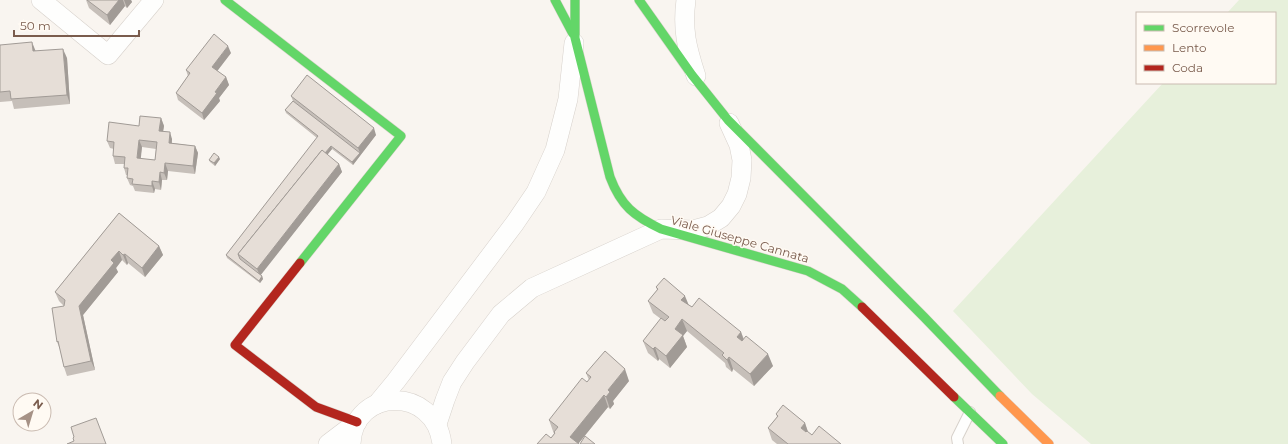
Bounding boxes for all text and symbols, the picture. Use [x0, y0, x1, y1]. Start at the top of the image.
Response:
scale bar [14, 12, 139, 38]
legend [1136, 12, 1276, 84]
text: 50 m [20, 18, 51, 33]
text: Scorrevole [1172, 20, 1234, 35]
text: Lento [1172, 40, 1207, 55]
text: Coda [1172, 60, 1203, 75]
street label: Viale Giuseppe Cannata [669, 212, 811, 266]
north arrow [12, 392, 52, 432]
text: N [30, 396, 46, 412]

